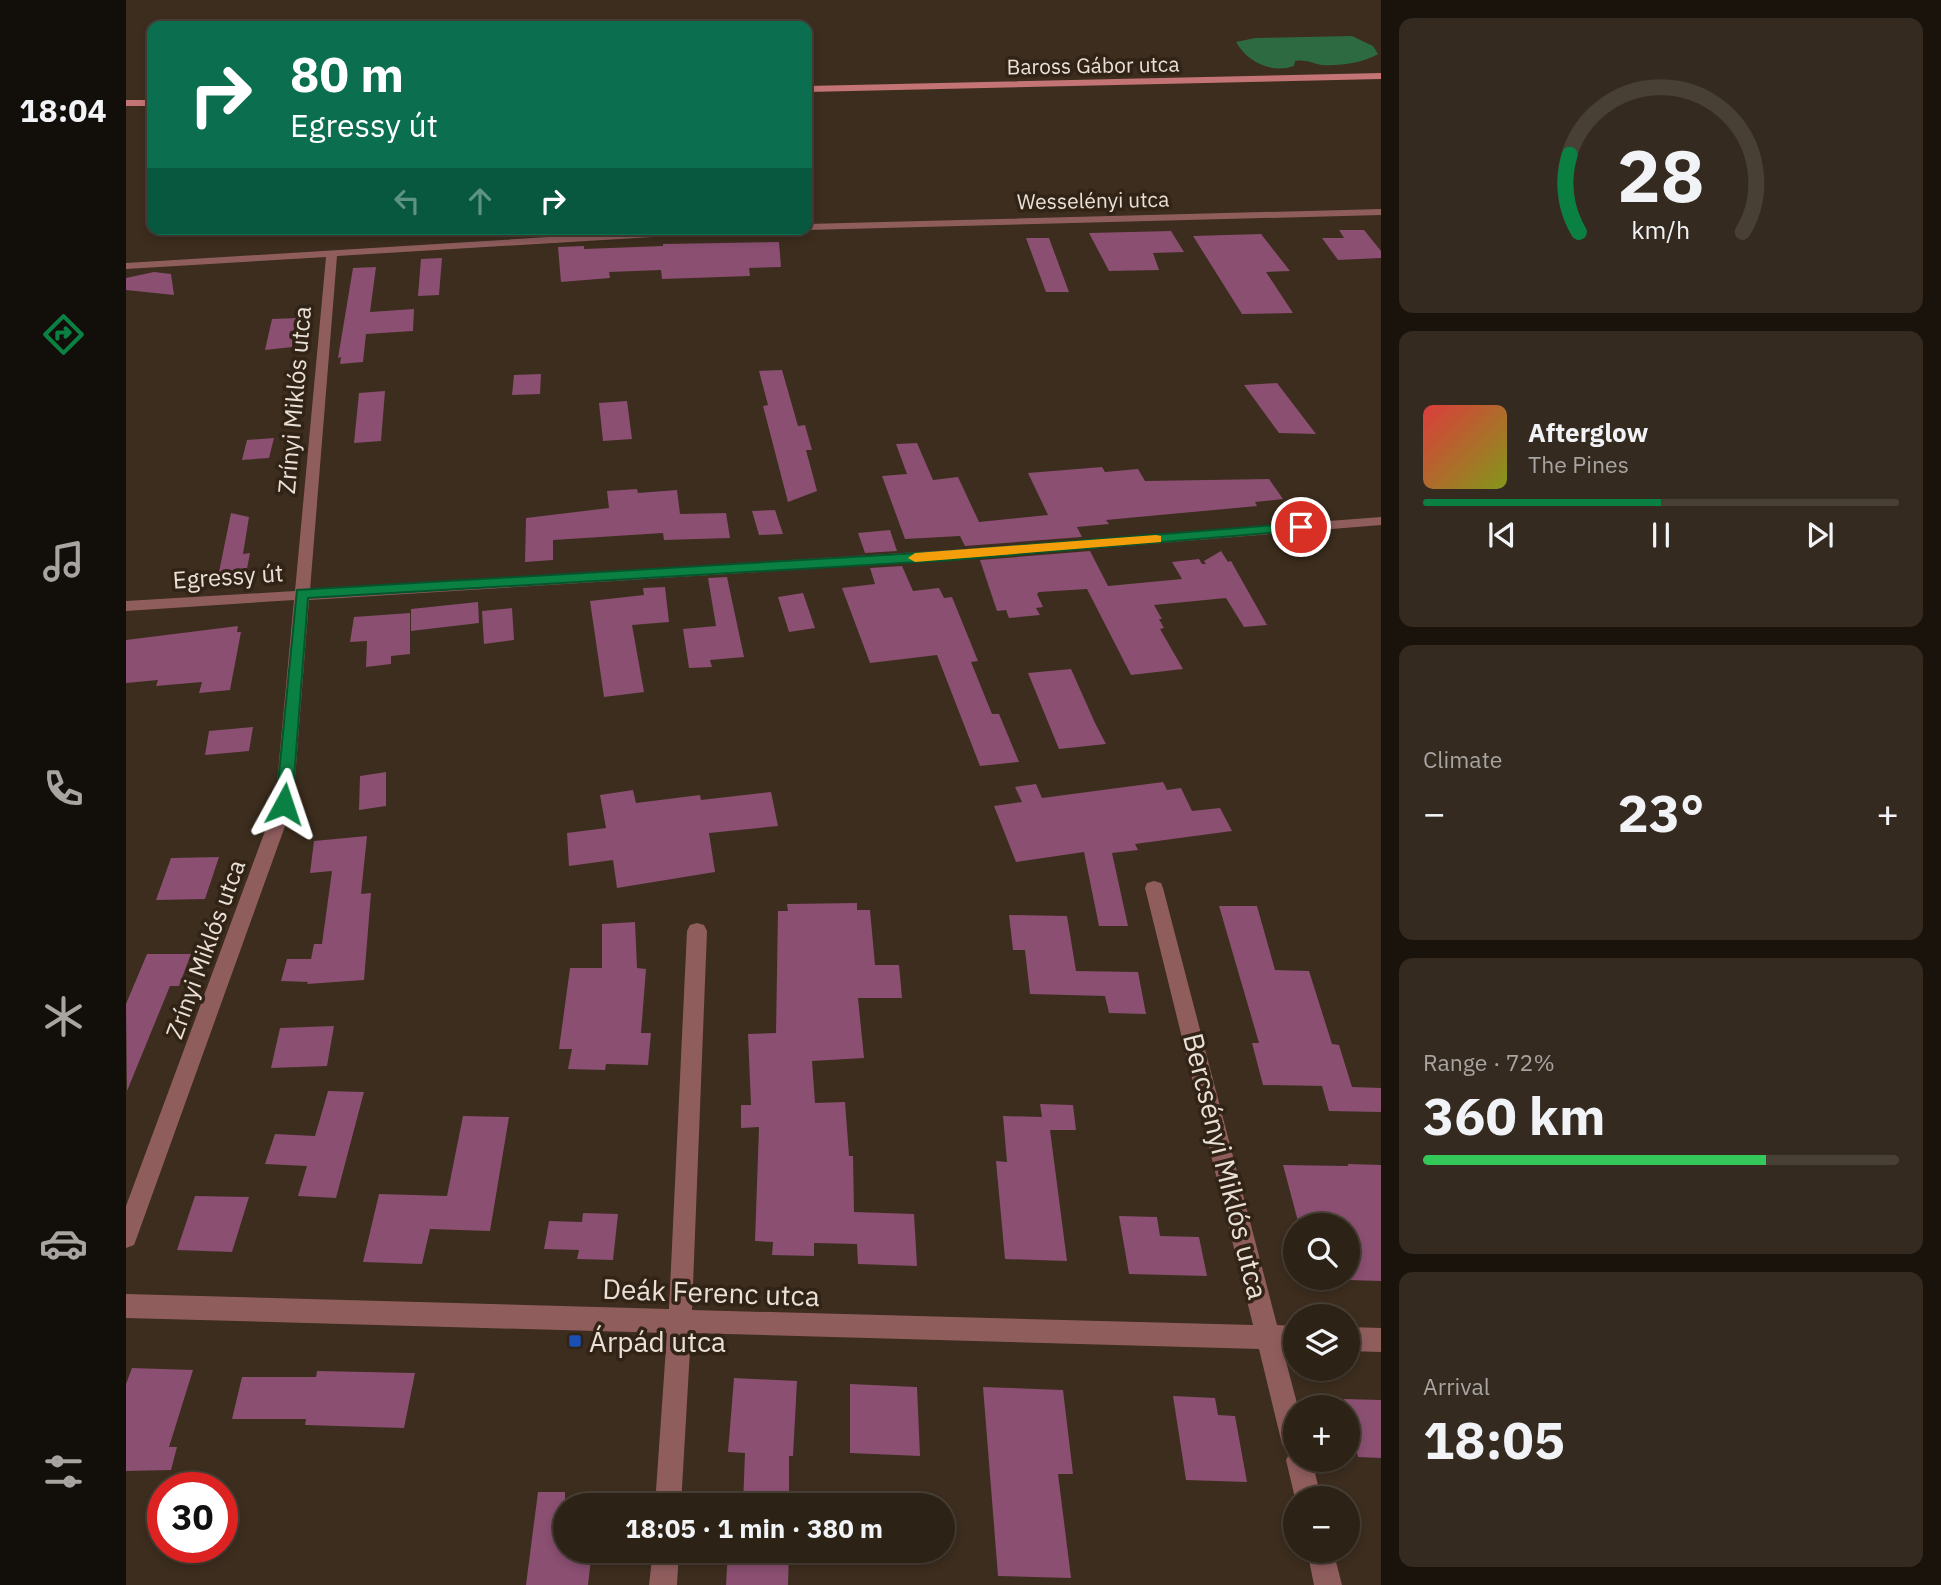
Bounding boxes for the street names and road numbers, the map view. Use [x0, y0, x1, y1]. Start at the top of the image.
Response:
street label: Baross Gábor utca [1006, 49, 1180, 81]
street label: Wesselényi utca [1017, 185, 1169, 215]
street label: Zrínyi Miklós utca [270, 305, 318, 495]
street label: Egressy út [172, 556, 284, 596]
street label: Zrínyi Miklós utca [158, 855, 252, 1043]
street label: Bercsényi Miklós utca [1175, 1029, 1277, 1303]
street label: Deák Ferenc utca [602, 1270, 820, 1314]

